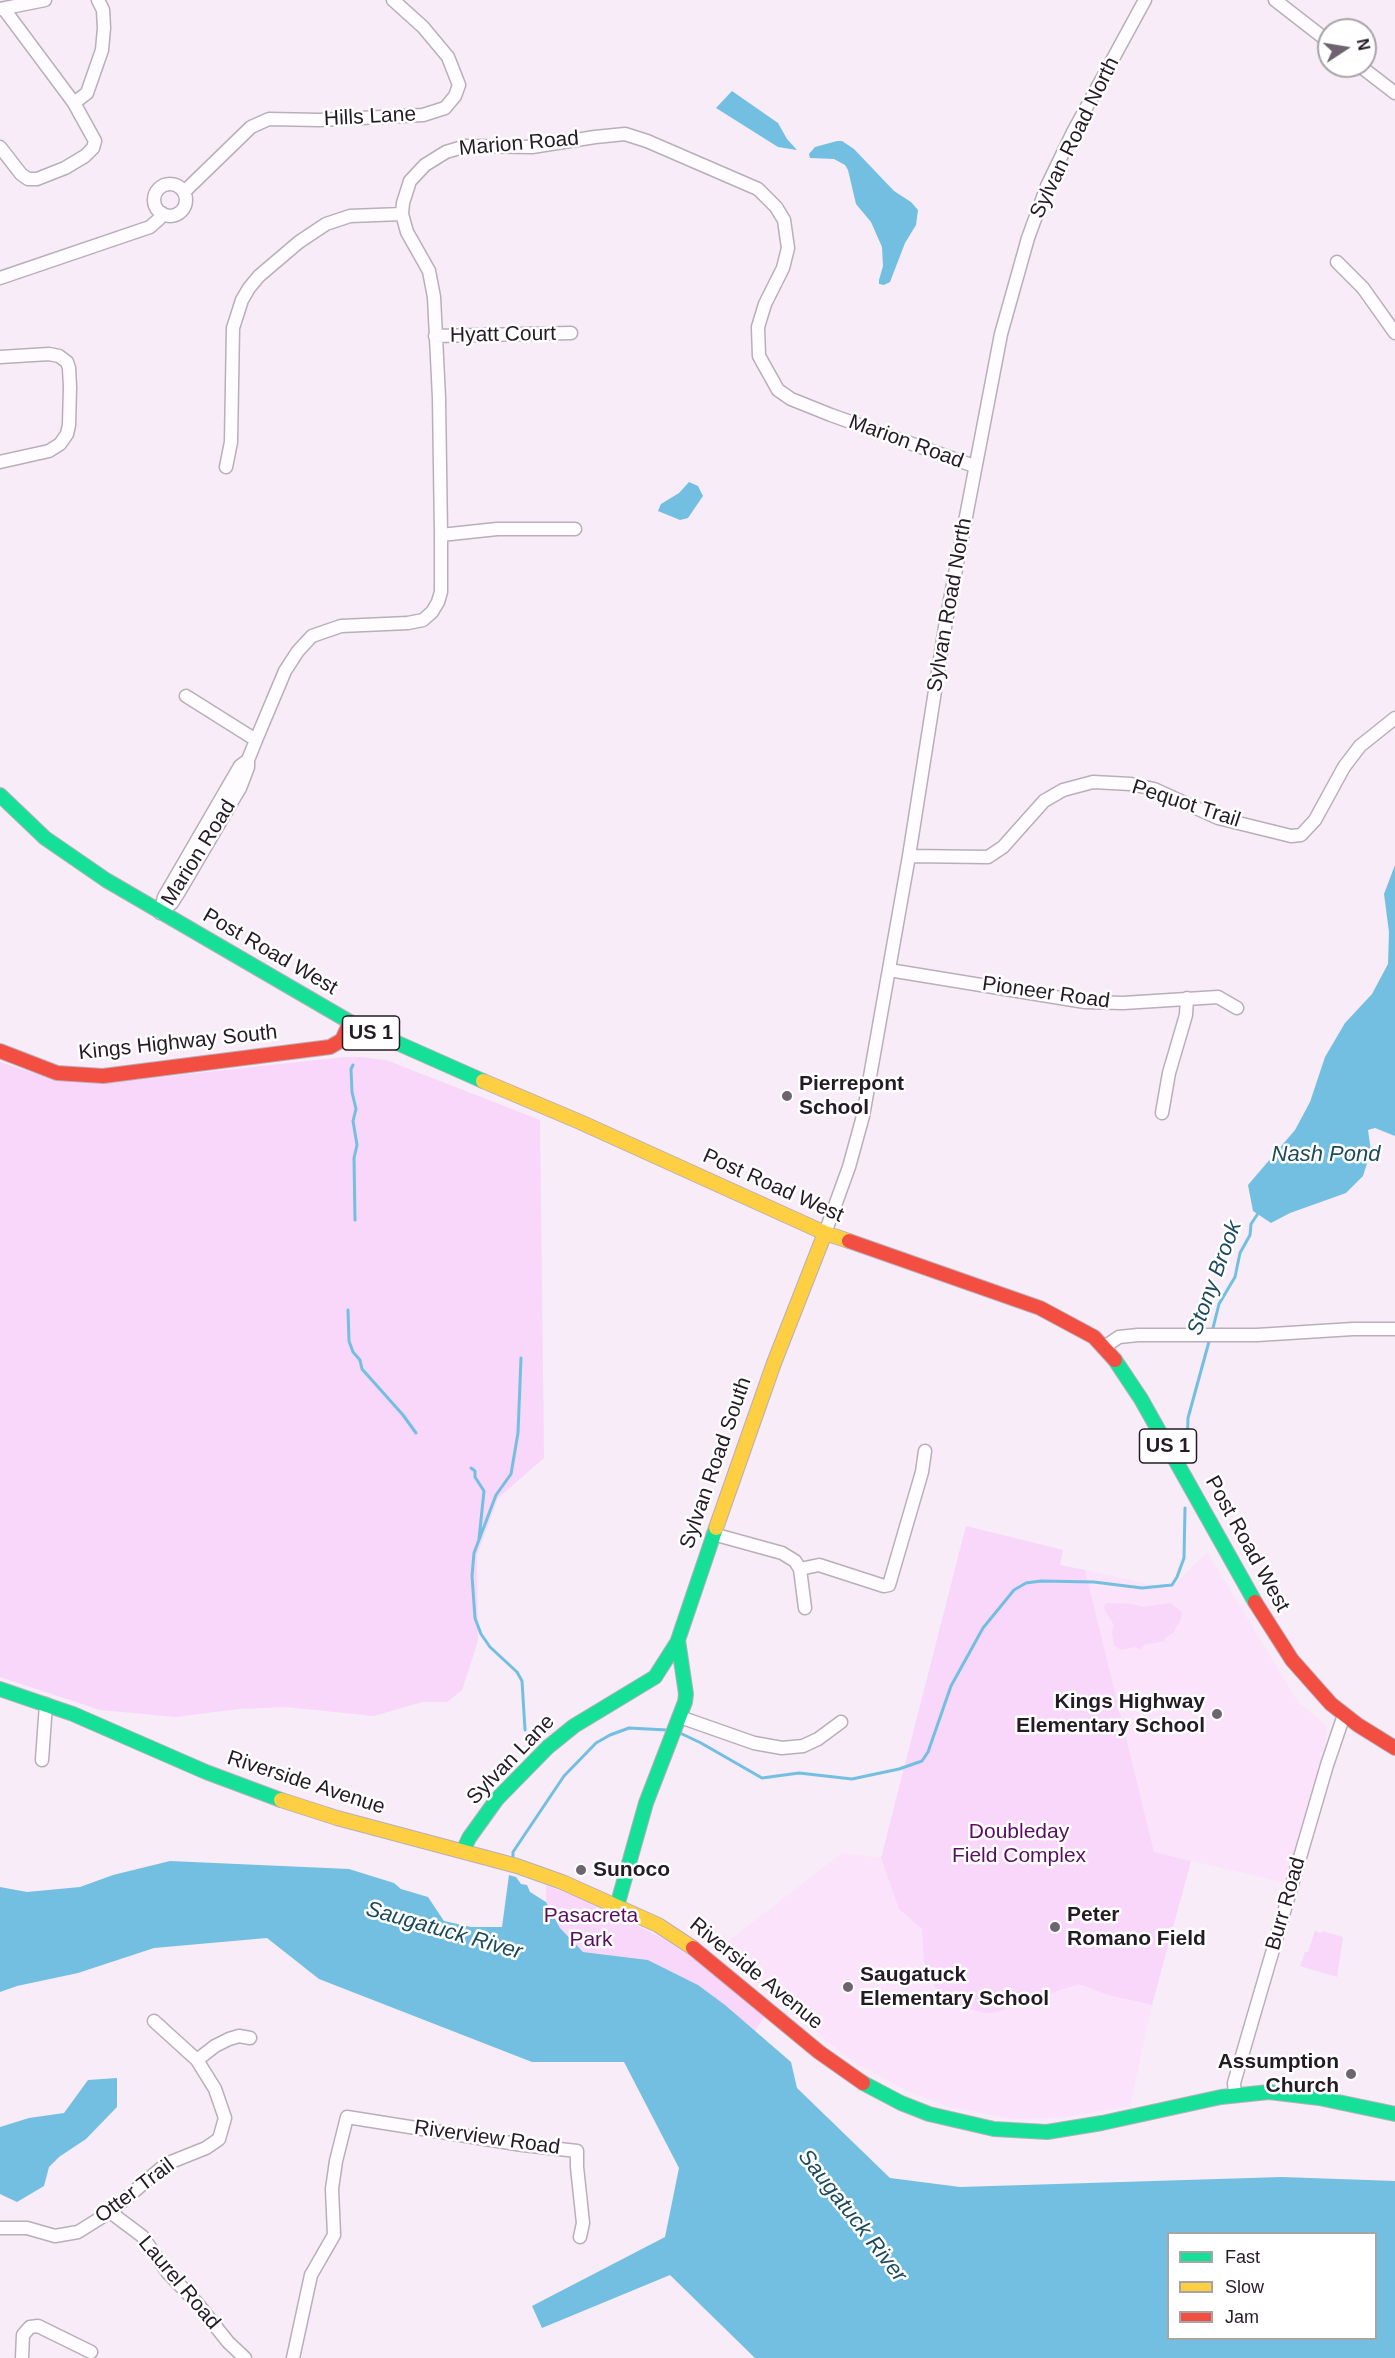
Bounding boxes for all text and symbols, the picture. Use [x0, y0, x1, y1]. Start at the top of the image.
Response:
north arrow [1317, 18, 1377, 78]
text: N [1354, 37, 1373, 52]
street label: Sylvan Road North [1025, 53, 1125, 223]
street label: Hills Lane [323, 102, 417, 132]
street label: Marion Road [458, 126, 580, 162]
street label: Hyatt Court [450, 321, 556, 349]
street label: Marion Road [845, 410, 967, 474]
street label: Sylvan Road North [922, 516, 978, 694]
street label: Pequot Trail [1129, 775, 1243, 833]
street label: Marion Road [156, 795, 242, 911]
street label: Post Road West [198, 903, 342, 1001]
street label: Pioneer Road [981, 972, 1111, 1014]
road number: US 1 [342, 1016, 400, 1050]
street label: Kings Highway South [77, 1020, 279, 1066]
place label: Pierrepont School [799, 1071, 904, 1121]
marker: Pierrepont School [780, 1089, 794, 1103]
water label: Nash Pond [1272, 1142, 1380, 1168]
street label: Post Road West [699, 1144, 847, 1228]
water label: Stony Brook [1182, 1217, 1248, 1339]
street label: Sylvan Road South [675, 1374, 757, 1552]
road number: US 1 [1140, 1429, 1196, 1463]
street label: Post Road West [1199, 1472, 1295, 1616]
place label: Kings Highway Elementary School [1016, 1689, 1205, 1739]
marker: Kings Highway Elementary School [1210, 1707, 1224, 1721]
street label: Sylvan Lane [462, 1710, 560, 1810]
street label: Riverside Avenue [224, 1746, 388, 1820]
park label: Doubleday Field Complex [952, 1819, 1086, 1869]
street label: Burr Road [1261, 1855, 1311, 1953]
place label: Sunoco [593, 1857, 670, 1883]
marker: Sunoco [574, 1863, 588, 1877]
water label: Saugatuck River [363, 1896, 525, 1966]
place label: Peter Romano Field [1067, 1902, 1206, 1952]
park label: Pasacreta Park [544, 1903, 638, 1953]
street label: Riverside Avenue [684, 1913, 828, 2035]
marker: Peter Romano Field [1048, 1920, 1062, 1934]
place label: Saugatuck Elementary School [860, 1962, 1049, 2012]
marker: Saugatuck Elementary School [841, 1980, 855, 1994]
place label: Assumption Church [1218, 2049, 1339, 2099]
marker: Assumption Church [1344, 2067, 1358, 2081]
street label: Riverview Road [412, 2115, 562, 2161]
water label: Saugatuck River [792, 2144, 912, 2288]
street label: Otter Trail [90, 2153, 180, 2229]
street label: Laurel Road [133, 2231, 225, 2335]
legend [1167, 2232, 1377, 2340]
text: Fast [1225, 2247, 1260, 2267]
text: Slow [1225, 2277, 1264, 2297]
text: Jam [1225, 2307, 1259, 2327]

